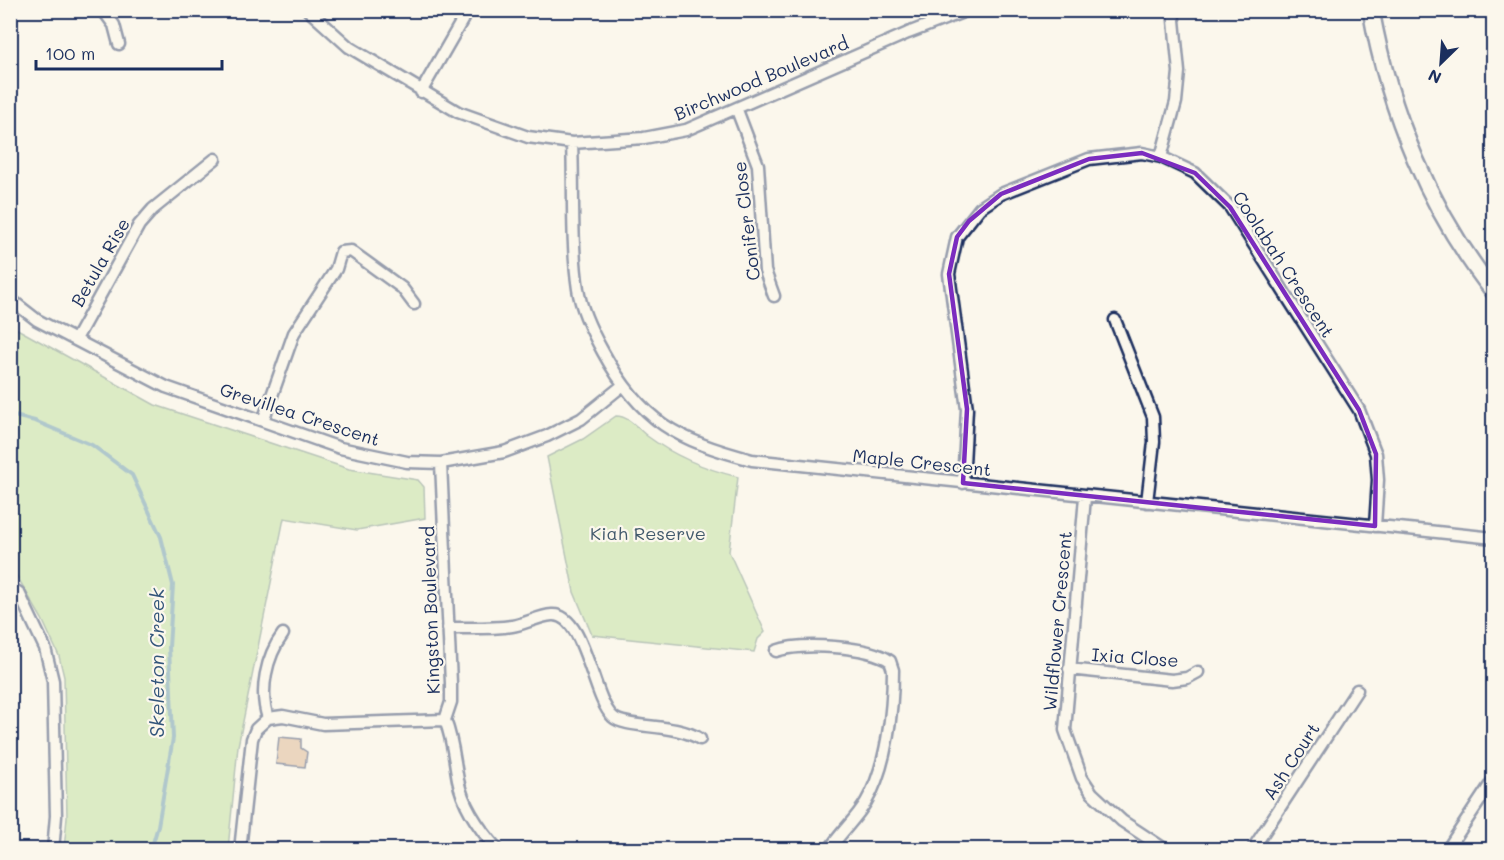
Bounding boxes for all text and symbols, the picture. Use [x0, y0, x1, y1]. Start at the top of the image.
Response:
street label: Birchwood Boulevard [670, 30, 852, 126]
scale bar [36, 33, 222, 71]
north arrow [1411, 33, 1471, 93]
text: 100 m [45, 41, 95, 65]
text: N [1425, 65, 1444, 89]
street label: Conifer Close [727, 160, 765, 282]
street label: Coolabah Crescent [1228, 186, 1340, 342]
street label: Betula Rise [65, 213, 135, 311]
street label: Grevillea Crescent [217, 377, 383, 451]
street label: Maple Crescent [851, 443, 993, 481]
park label: Kiah Reserve [590, 521, 706, 545]
street label: Kingston Boulevard [415, 525, 445, 695]
street label: Wildflower Crescent [1037, 530, 1077, 712]
water label: Skeleton Creek [143, 588, 169, 738]
street label: Ixia Close [1091, 642, 1179, 672]
street label: Ash Court [1257, 718, 1325, 804]

